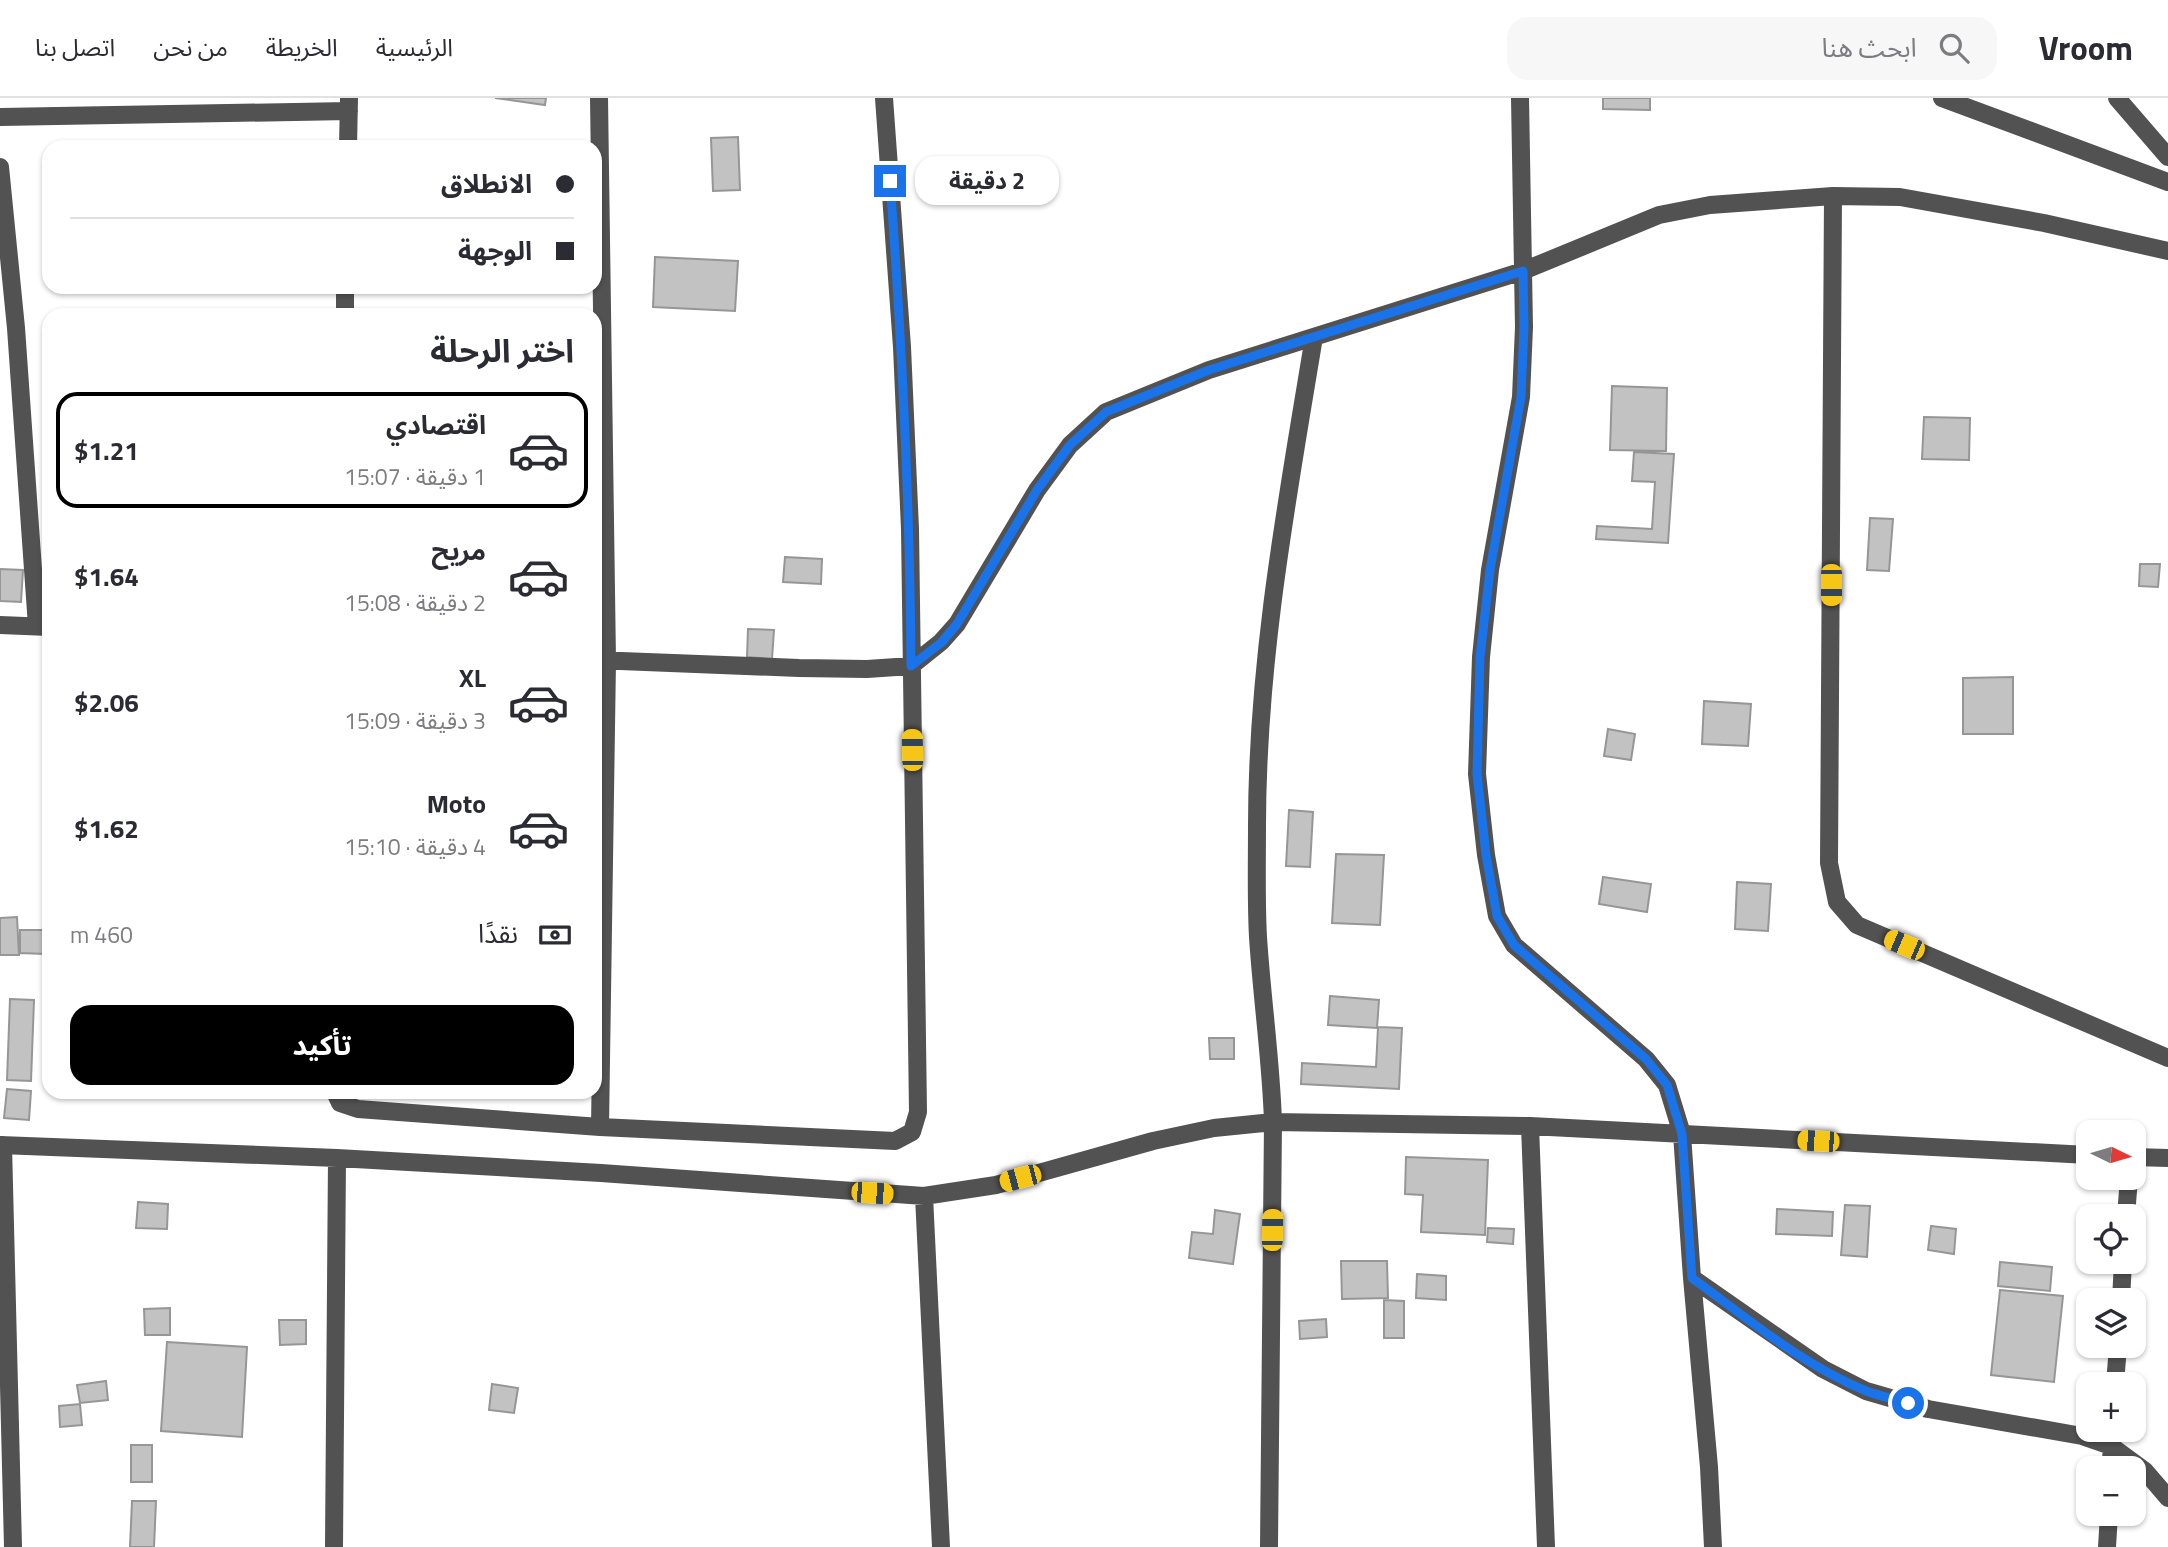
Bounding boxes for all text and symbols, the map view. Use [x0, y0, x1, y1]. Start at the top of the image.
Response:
search box [1507, 17, 1997, 80]
text: Vroom [2039, 23, 2133, 73]
text: ابحث هنا [1821, 28, 1917, 67]
text: اتصل بنا [35, 29, 115, 65]
text: من نحن [153, 29, 228, 65]
text: الخريطة [266, 29, 338, 65]
text: الرئيسية [376, 29, 453, 65]
icon: search [1935, 29, 1973, 67]
callout: 2 دقيقة [914, 156, 1058, 206]
text: 2 دقيقة [949, 163, 1025, 198]
text: الانطلاق [441, 164, 532, 203]
route end [874, 165, 906, 197]
text: الوجهة [458, 231, 532, 270]
text: اختر الرحلة [430, 326, 574, 374]
text: اقتصادي [386, 405, 486, 444]
icon: car [507, 419, 570, 482]
text: $1.21 [74, 431, 139, 470]
text: 1 دقيقة · 15:07 [344, 459, 486, 494]
text: مريح [431, 531, 486, 570]
icon: car [507, 545, 570, 608]
text: $1.64 [74, 557, 139, 596]
car [1821, 564, 1842, 606]
text: 2 دقيقة · 15:08 [344, 585, 486, 620]
text: XL [459, 658, 486, 697]
icon: car [507, 671, 570, 734]
text: $2.06 [74, 683, 139, 722]
text: 3 دقيقة · 15:09 [344, 703, 486, 738]
car [902, 729, 923, 771]
text: Moto [427, 784, 486, 823]
icon: car [507, 797, 570, 860]
text: $1.62 [74, 809, 139, 848]
text: 4 دقيقة · 15:10 [344, 829, 486, 864]
text: نقدًا [478, 914, 518, 953]
icon: cash [536, 916, 574, 954]
text: 460 m [70, 917, 133, 952]
car [1881, 927, 1928, 963]
button: تأكيد [70, 1005, 574, 1085]
north arrow [2076, 1120, 2146, 1190]
map controls [2076, 1120, 2146, 1526]
car [1797, 1129, 1840, 1153]
car [997, 1162, 1044, 1194]
car [851, 1181, 894, 1205]
button: locate [2076, 1204, 2146, 1274]
car [1262, 1209, 1283, 1251]
button: layers [2076, 1288, 2146, 1358]
button: + [2076, 1372, 2146, 1442]
route start [1892, 1387, 1924, 1419]
button: − [2076, 1456, 2146, 1526]

